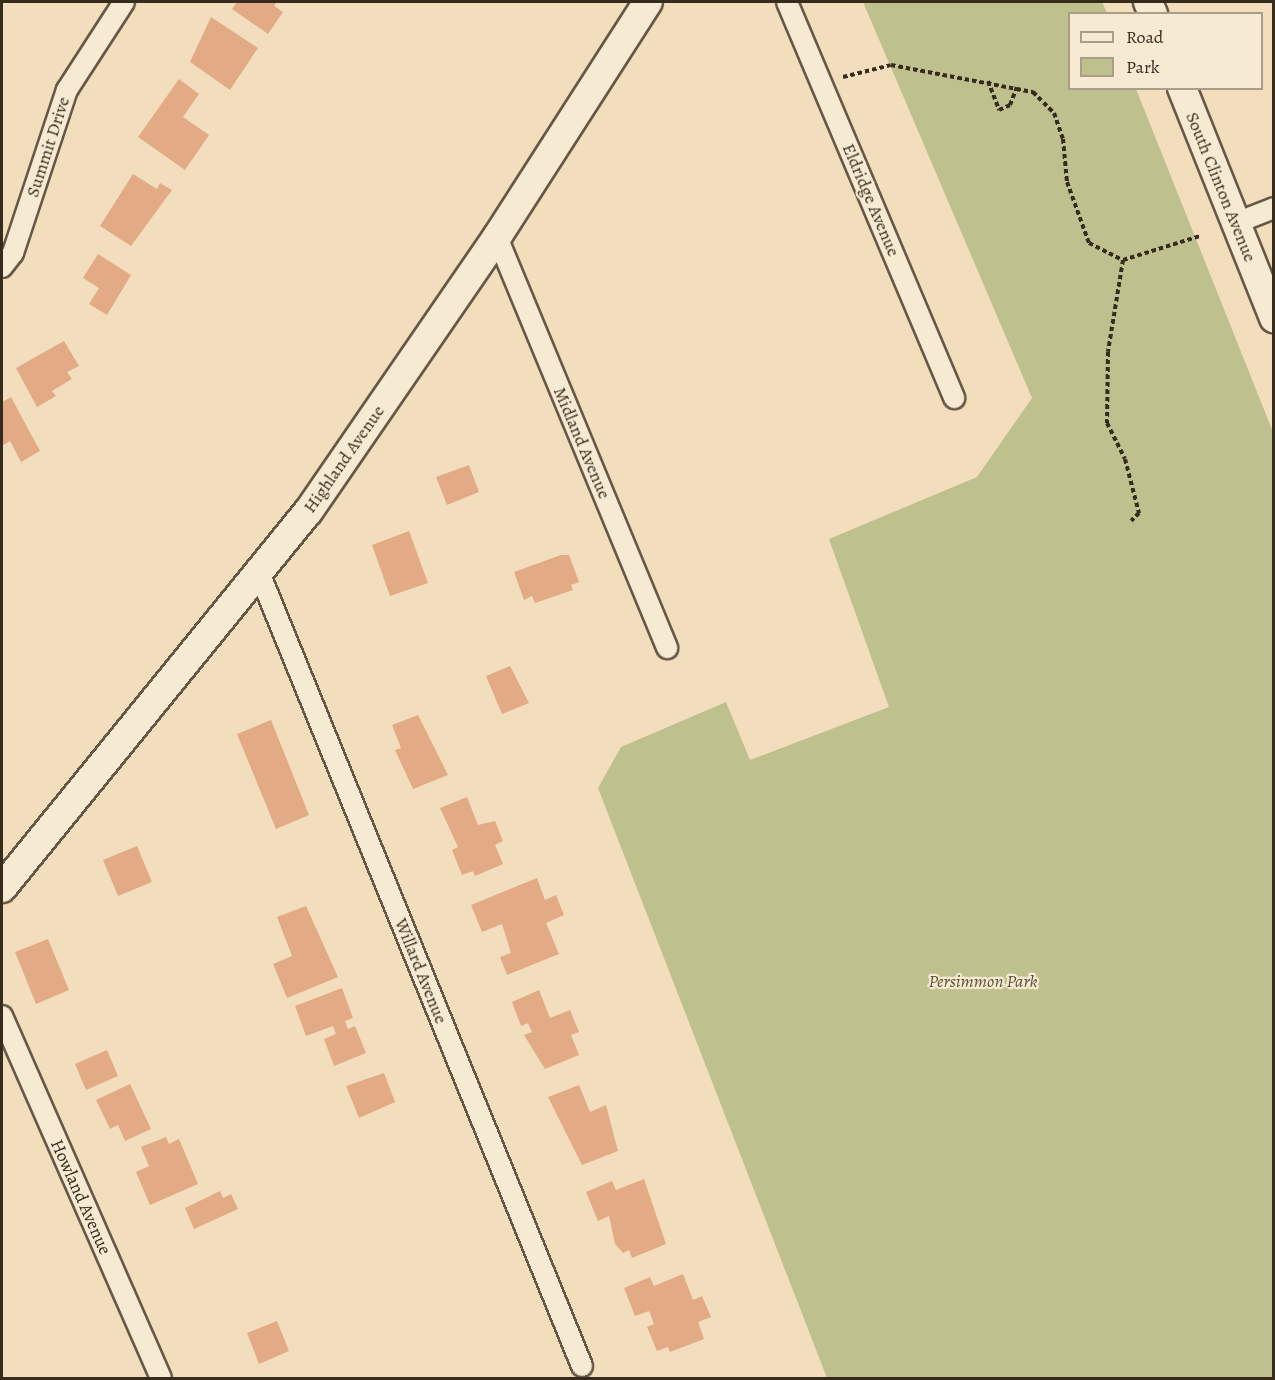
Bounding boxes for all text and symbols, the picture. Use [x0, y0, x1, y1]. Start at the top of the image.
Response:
legend [1068, 12, 1263, 90]
text: Road [1126, 25, 1163, 49]
text: Park [1126, 55, 1160, 79]
street label: Summit Drive [22, 94, 74, 200]
street label: South Clinton Avenue [1181, 109, 1261, 265]
street label: Eldridge Avenue [838, 140, 904, 260]
street label: Midland Avenue [549, 384, 615, 502]
street label: Highland Avenue [299, 401, 389, 517]
street label: Willard Avenue [390, 915, 452, 1027]
park label: Persimmon Park [928, 970, 1038, 992]
street label: Howland Avenue [46, 1136, 116, 1258]

